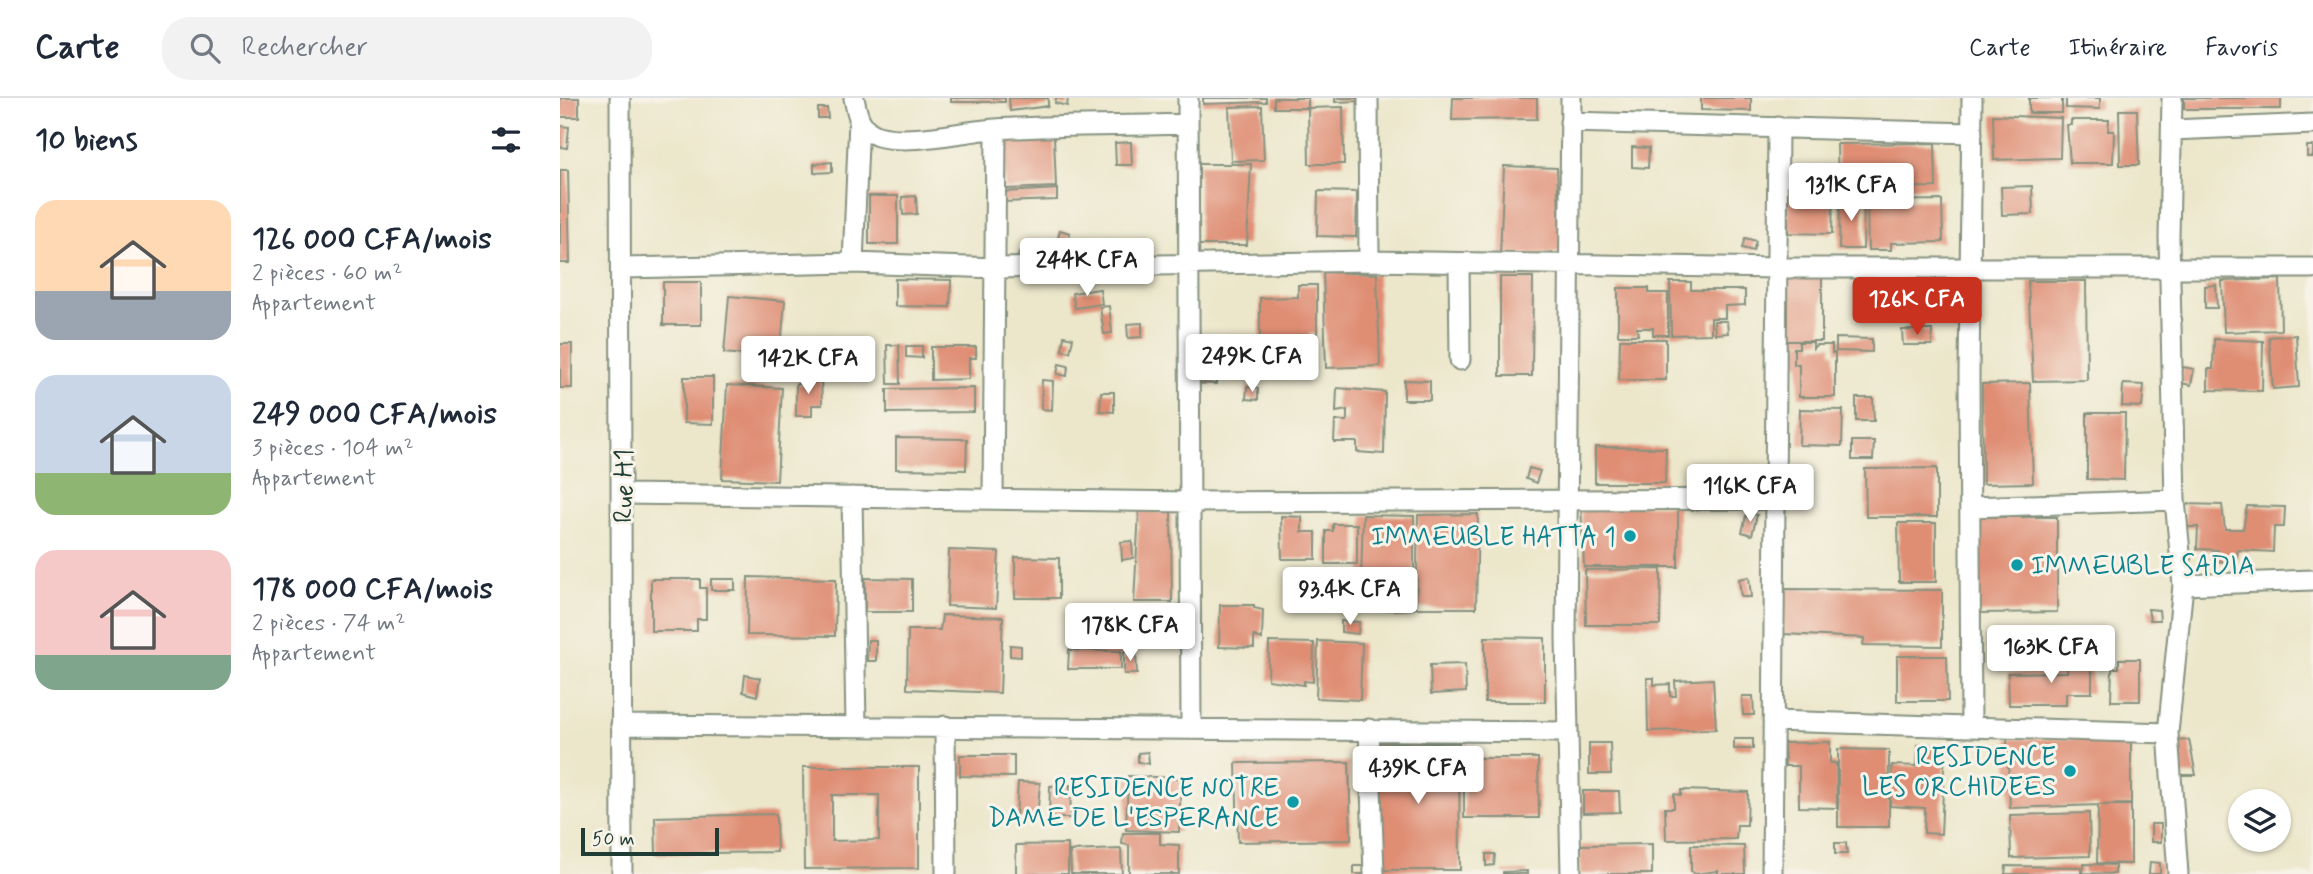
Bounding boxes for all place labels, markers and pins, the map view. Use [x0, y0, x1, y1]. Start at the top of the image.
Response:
pin: 131K CFA [1779, 164, 1923, 223]
pin: 244K CFA [1015, 238, 1159, 298]
pin: 126K CFA [1845, 278, 1989, 337]
pin: 249K CFA [1180, 334, 1324, 394]
pin: 142K CFA [736, 336, 880, 396]
pin: 116K CFA [1678, 464, 1822, 524]
place label: IMMEUBLE HATTA 1 [1371, 521, 1616, 555]
marker: IMMEUBLE HATTA 1 [1622, 528, 1638, 544]
place label: IMMEUBLE SADIA [2031, 550, 2255, 584]
marker: IMMEUBLE SADIA [2009, 557, 2025, 573]
pin: 93.4K CFA [1270, 568, 1430, 627]
pin: 178K CFA [1058, 603, 1202, 663]
pin: 163K CFA [1979, 626, 2123, 685]
place label: RESIDENCE LES ORCHIDEES [1862, 741, 2056, 805]
pin: 439K CFA [1346, 746, 1490, 806]
marker: RESIDENCE LES ORCHIDEES [2062, 763, 2078, 779]
place label: RESIDENCE NOTRE DAME DE L'ESPERANCE [988, 772, 1279, 836]
marker: RESIDENCE NOTRE DAME DE L'ESPERANCE [1285, 794, 1301, 810]

